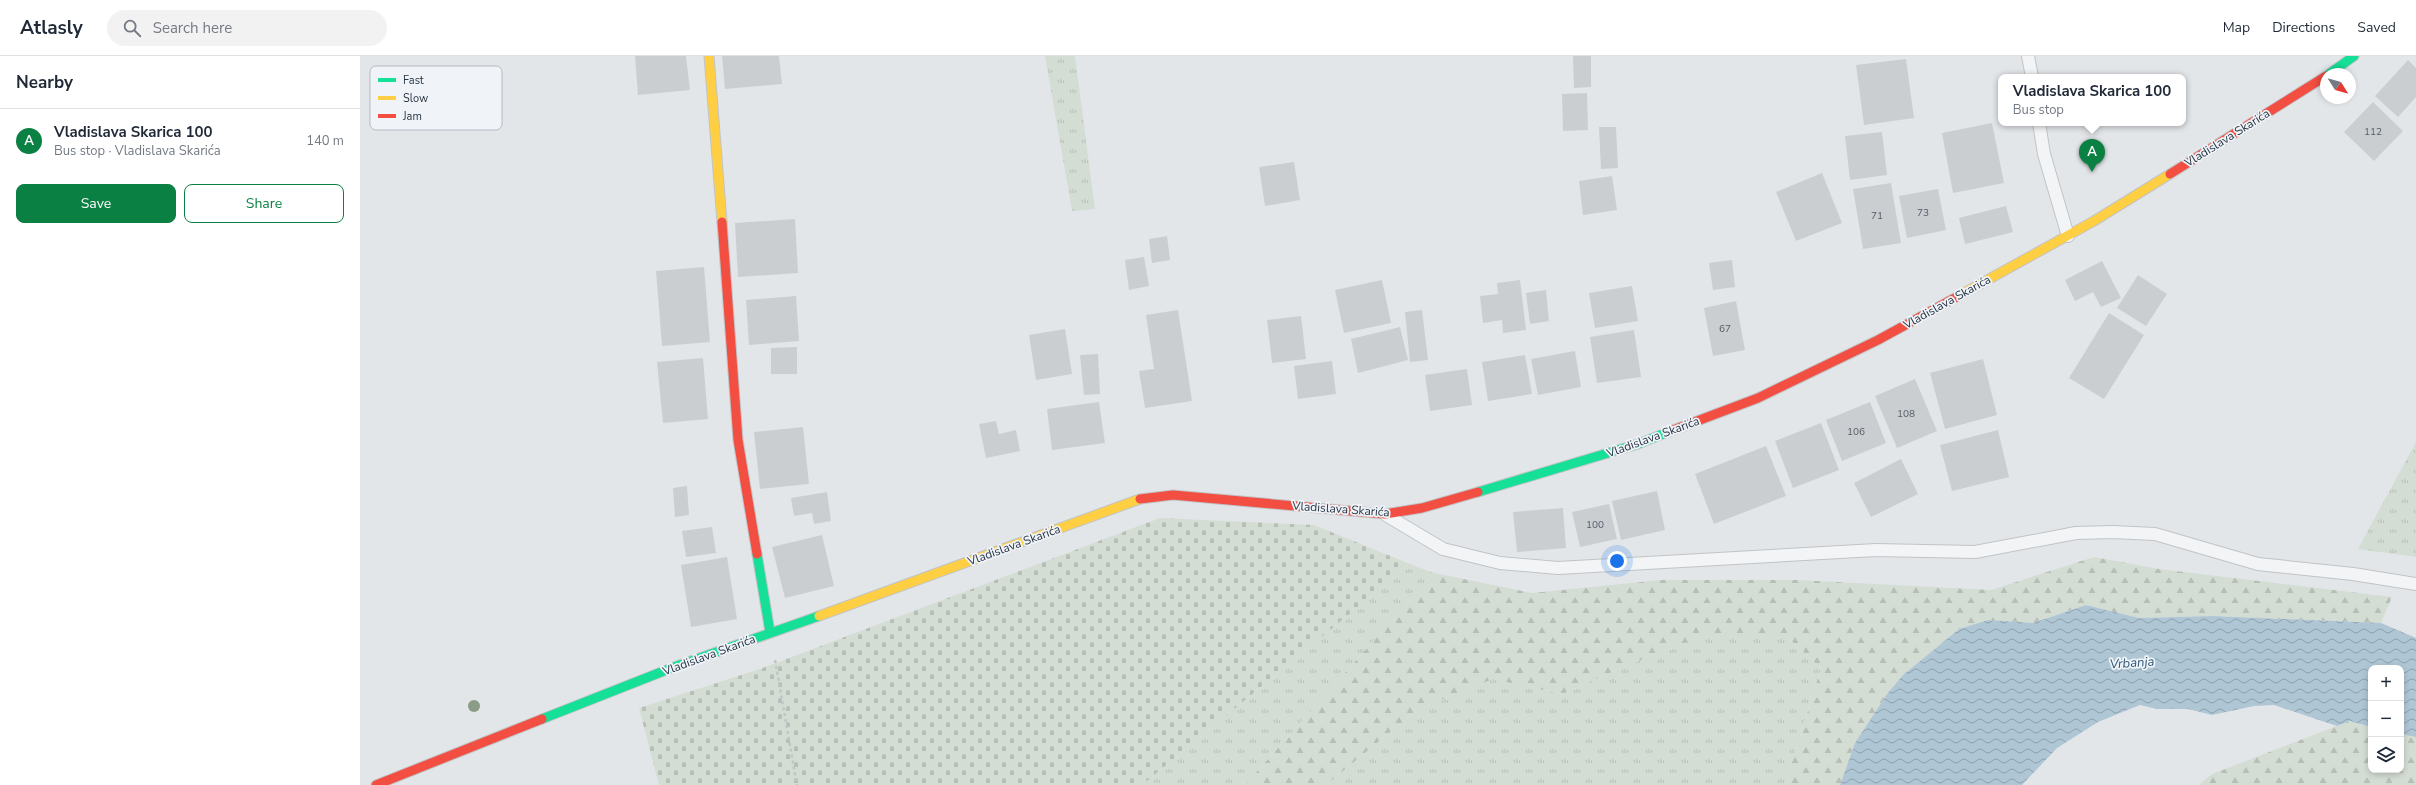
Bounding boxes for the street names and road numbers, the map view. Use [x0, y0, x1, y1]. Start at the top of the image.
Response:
street label: Vladislava Skarića [2180, 105, 2273, 171]
street label: Vladislava Skarića [1900, 271, 1994, 333]
street label: Vladislava Skarića [1603, 413, 1702, 462]
street label: Vladislava Skarića [1291, 498, 1390, 520]
street label: Vladislava Skarića [964, 521, 1063, 570]
street label: Vladislava Skarića [659, 631, 758, 680]

